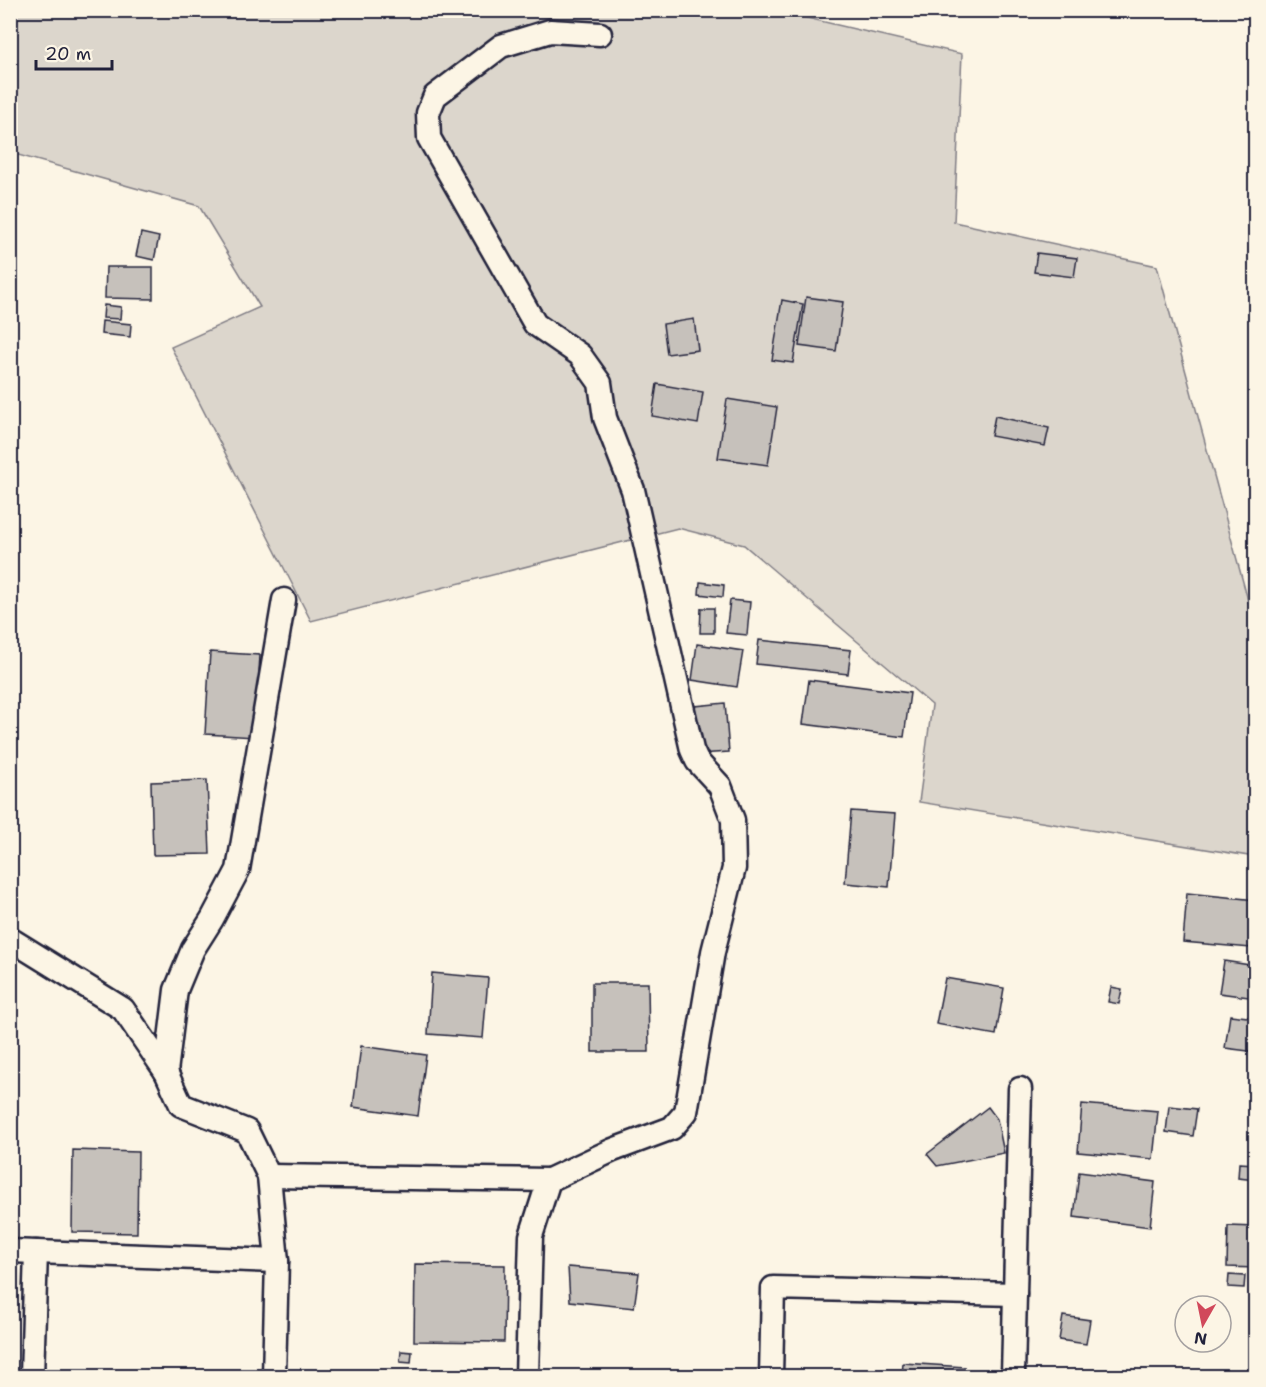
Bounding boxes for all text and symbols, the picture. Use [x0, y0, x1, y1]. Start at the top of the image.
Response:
scale bar [36, 33, 112, 71]
text: 20 m [45, 42, 91, 66]
north arrow [1173, 1294, 1233, 1354]
text: N [1193, 1327, 1209, 1350]

